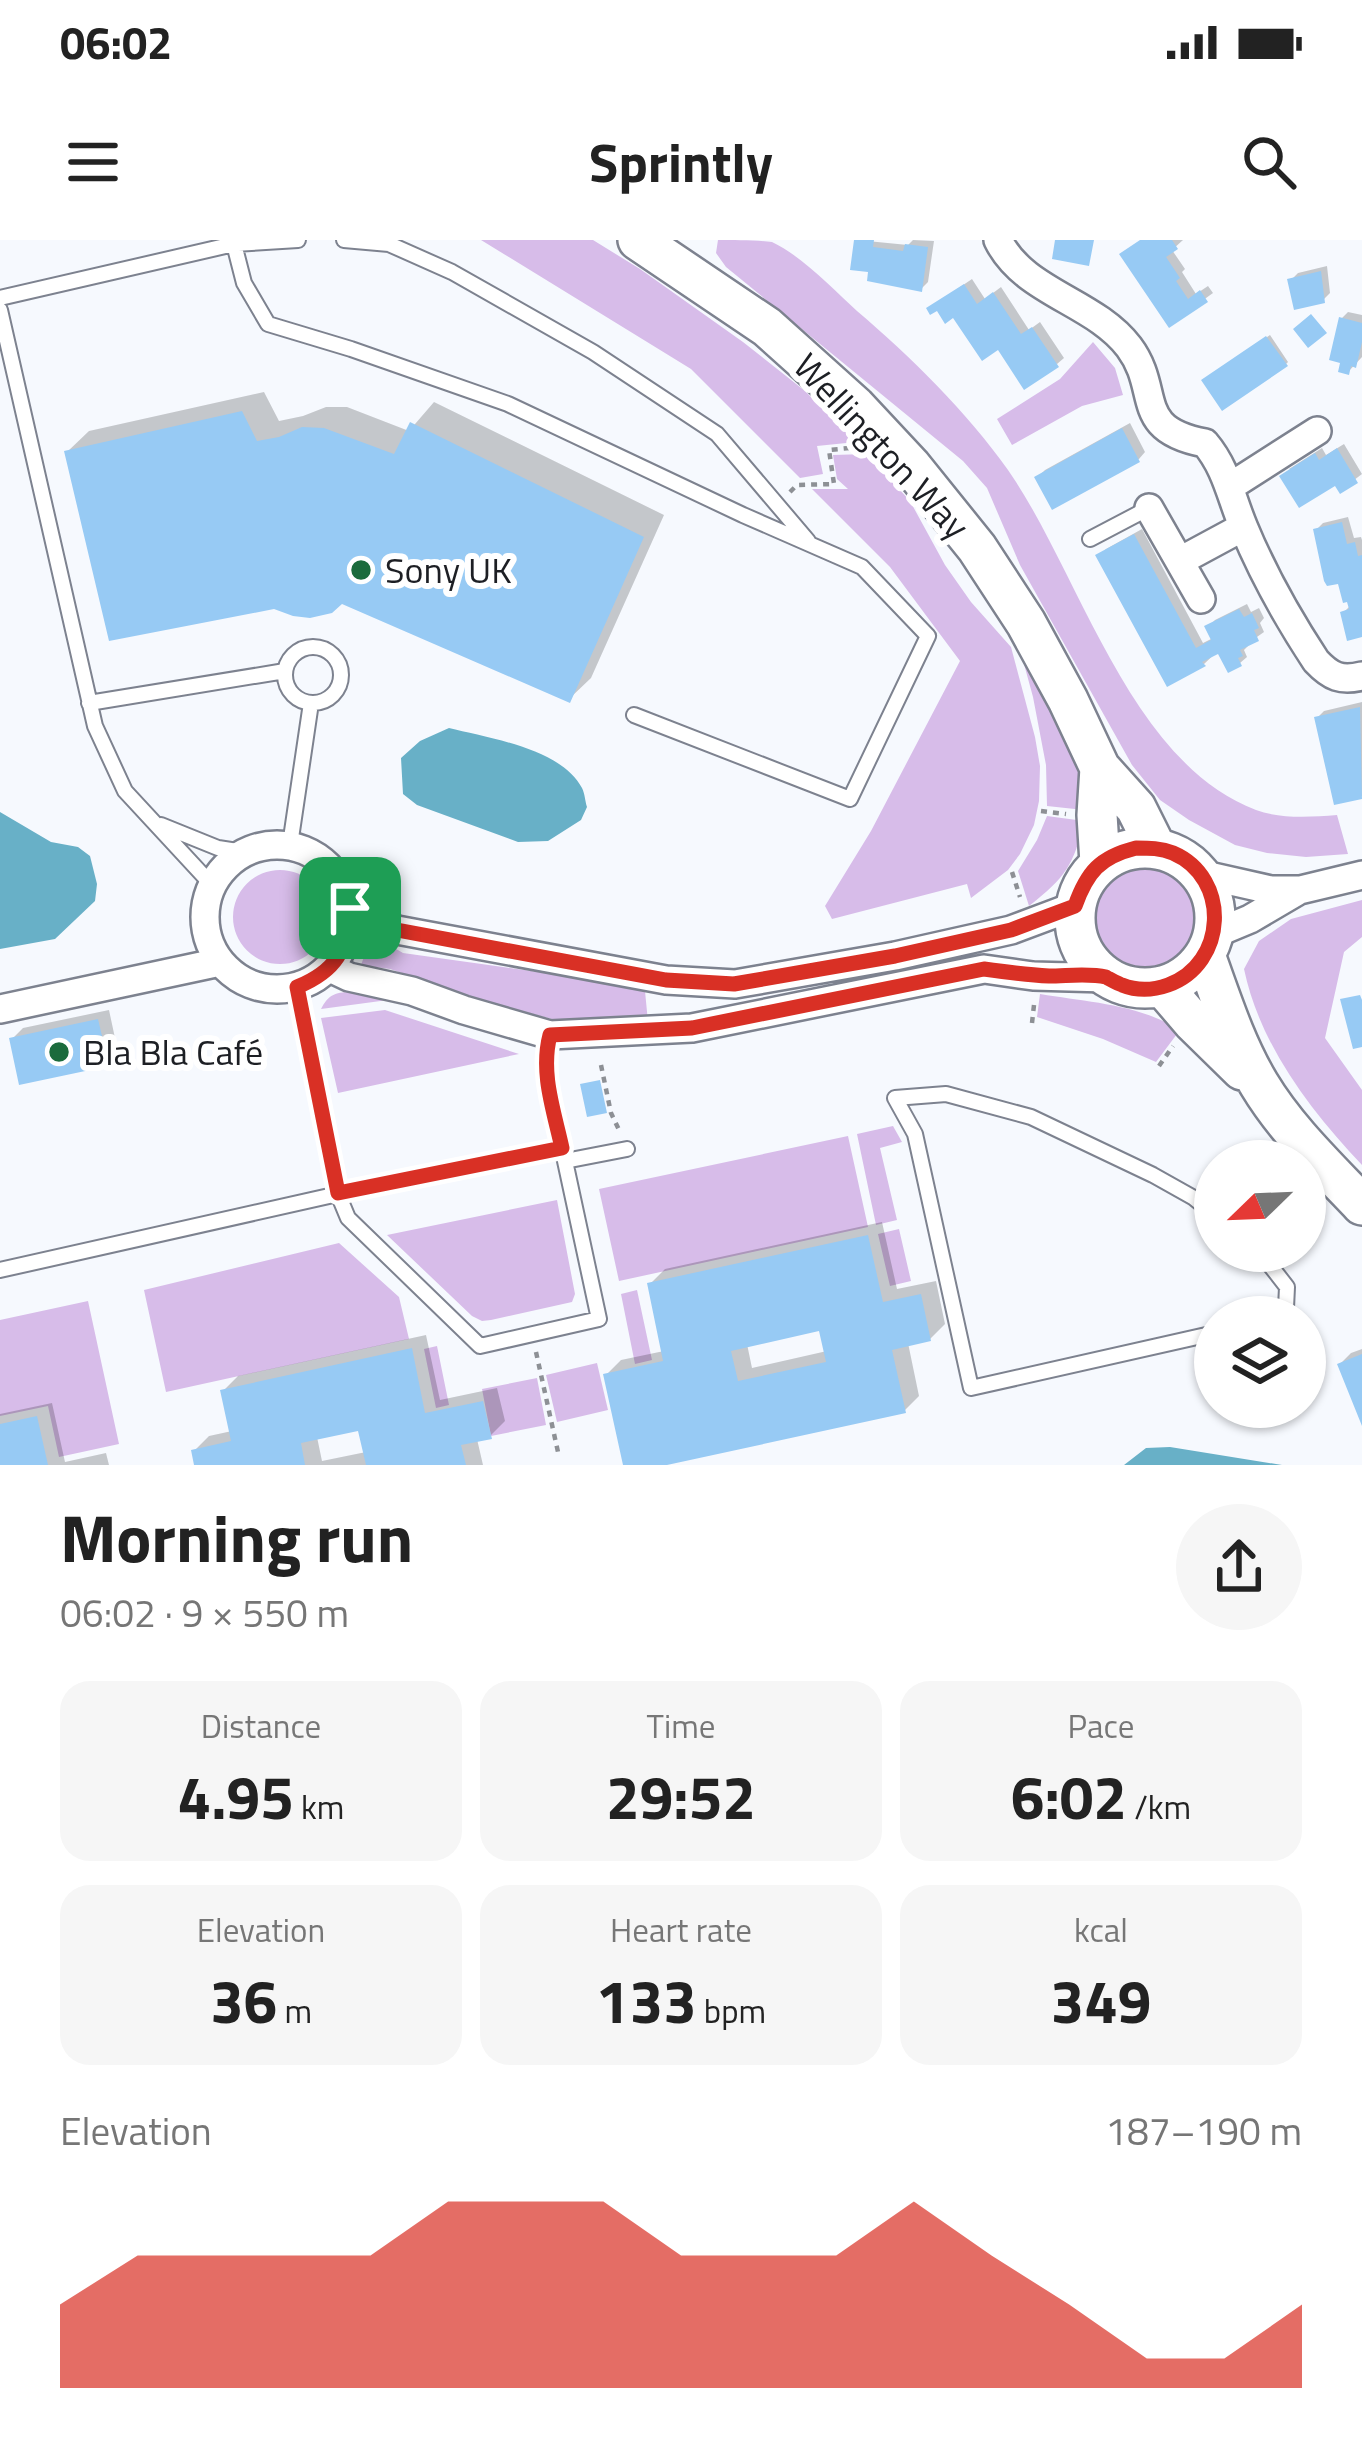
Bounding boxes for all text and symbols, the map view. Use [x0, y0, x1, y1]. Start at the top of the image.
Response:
text: 06:02 [60, 8, 172, 76]
text: Sprintly [589, 121, 773, 203]
icon: menu [60, 129, 126, 195]
icon: search [1236, 129, 1302, 195]
street label: Wellington Way [781, 340, 983, 551]
place label: Sony UK [385, 542, 512, 597]
marker: Sony UK [348, 557, 374, 583]
pin [299, 857, 401, 959]
icon: arrive [317, 875, 383, 941]
place label: Bla Bla Café [83, 1024, 263, 1079]
marker: Bla Bla Café [46, 1039, 72, 1065]
north arrow [1194, 1140, 1326, 1272]
map controls [1194, 1140, 1326, 1428]
button: layers [1194, 1296, 1326, 1428]
text: Morning run [60, 1487, 413, 1588]
button: share [1176, 1504, 1302, 1630]
text: 06:02 · 9 × 550 m [60, 1583, 349, 1642]
text: Distance [201, 1701, 321, 1751]
text: Time [647, 1701, 715, 1751]
text: Pace [1068, 1701, 1134, 1751]
text: 4.95 [178, 1751, 294, 1842]
text: 29:52 [606, 1751, 756, 1842]
text: 6:02 [1011, 1751, 1127, 1842]
text: km [294, 1782, 344, 1832]
text: /km [1127, 1782, 1191, 1832]
text: Elevation [197, 1905, 325, 1955]
text: Heart rate [610, 1905, 752, 1955]
text: kcal [1074, 1905, 1128, 1955]
text: 36 [210, 1955, 277, 2046]
text: 133 [596, 1955, 697, 2046]
text: 349 [1051, 1955, 1151, 2046]
text: m [277, 1986, 312, 2036]
text: bpm [697, 1986, 766, 2036]
text: Elevation [60, 2101, 212, 2160]
text: 187–190 m [1105, 2101, 1302, 2160]

